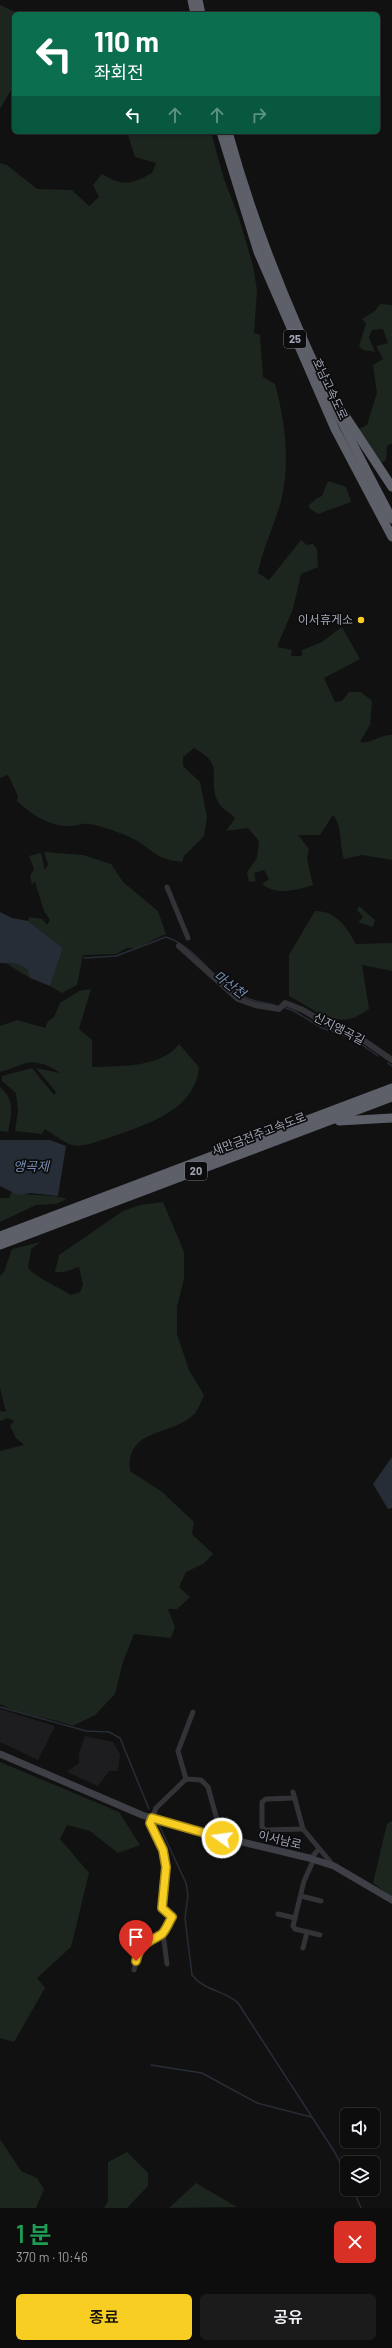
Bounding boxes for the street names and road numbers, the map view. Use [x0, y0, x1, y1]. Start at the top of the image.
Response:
road number: 25 [284, 330, 306, 348]
street label: 호남고속도로 [311, 356, 351, 422]
street label: 신지앵곡길 [312, 1009, 367, 1047]
street label: 새만금전주고속도로 [210, 1109, 308, 1157]
road number: 20 [185, 1162, 207, 1180]
street label: 이서남로 [257, 1827, 303, 1851]

